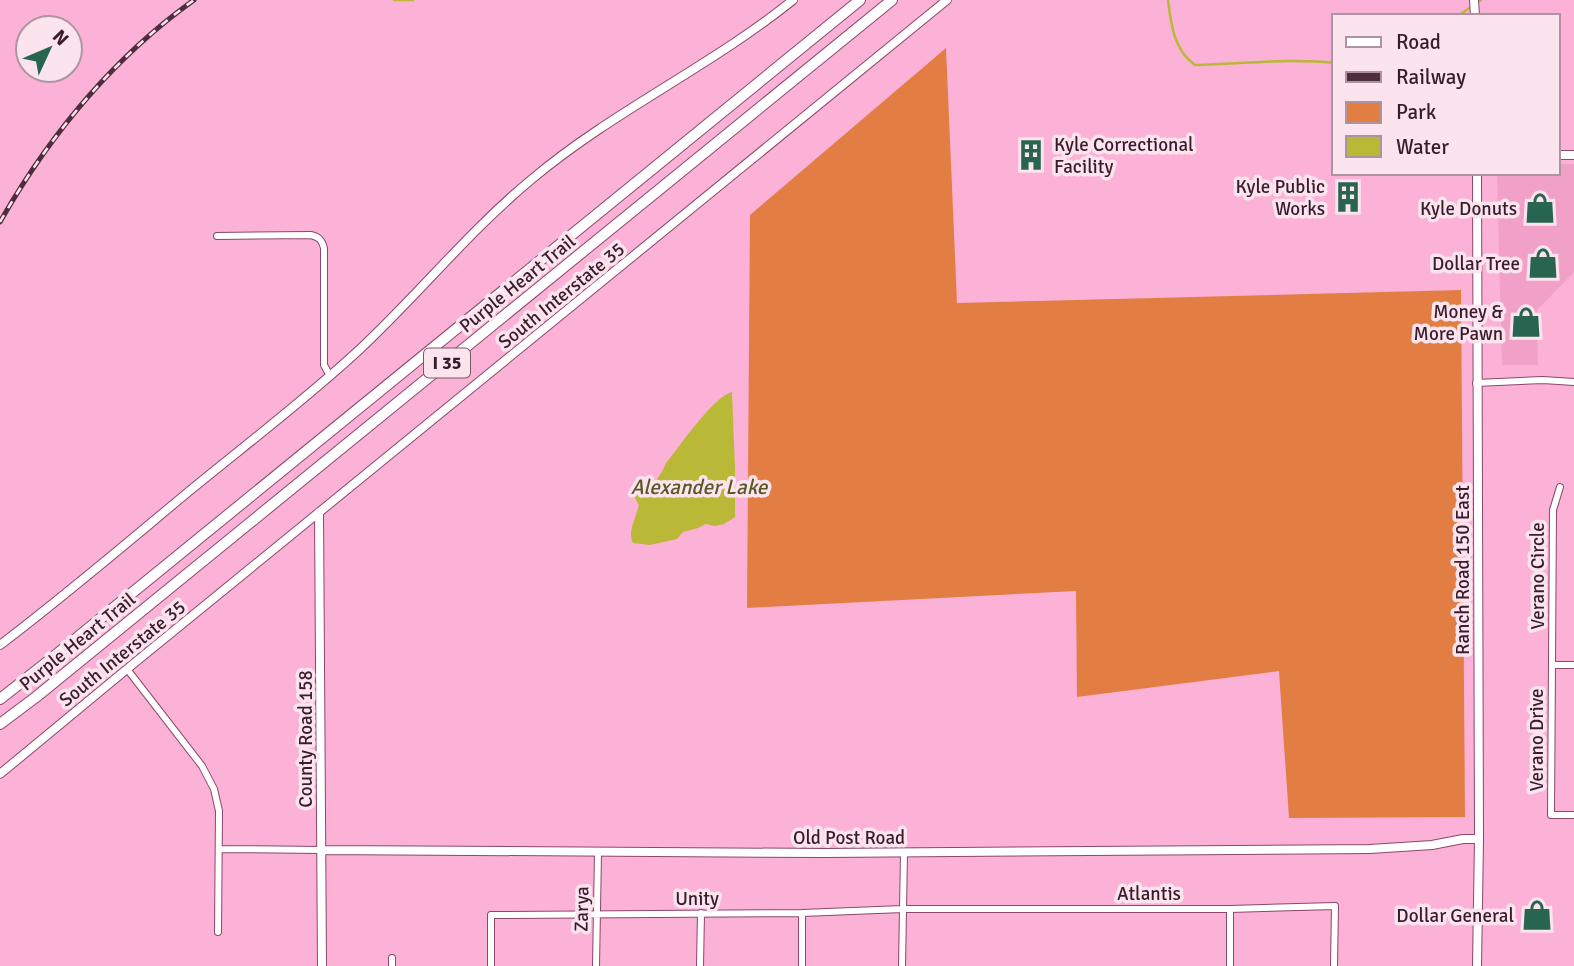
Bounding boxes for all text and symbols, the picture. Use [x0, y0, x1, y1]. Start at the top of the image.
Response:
north arrow [14, 14, 84, 84]
legend [1332, 14, 1560, 175]
text: N [47, 25, 74, 51]
text: Road [1396, 29, 1441, 55]
text: Railway [1396, 64, 1466, 90]
text: Park [1396, 99, 1437, 125]
place label: Kyle Correctional Facility [1054, 133, 1194, 179]
text: Water [1396, 134, 1449, 160]
building icon: Kyle Correctional Facility [1014, 138, 1048, 172]
place label: Kyle Public Works [1235, 175, 1325, 221]
building icon: Kyle Public Works [1331, 180, 1365, 214]
shop icon: Kyle Donuts [1523, 191, 1557, 225]
place label: Kyle Donuts [1420, 197, 1517, 221]
street label: Purple Heart Trail [455, 229, 581, 338]
street label: South Interstate 35 [493, 237, 630, 354]
shop icon: Dollar Tree [1526, 246, 1560, 280]
place label: Dollar Tree [1432, 252, 1520, 276]
place label: Money & More Pawn [1414, 300, 1503, 346]
shop icon: Money & More Pawn [1509, 305, 1543, 339]
road number: I 35 [424, 348, 470, 377]
water label: Alexander Lake [631, 474, 769, 500]
street label: Ranch Road 150 East [1451, 485, 1475, 655]
street label: Verano Circle [1526, 522, 1550, 630]
street label: Purple Heart Trail [15, 587, 141, 696]
street label: South Interstate 35 [54, 595, 191, 712]
street label: County Road 158 [294, 670, 318, 808]
street label: Verano Drive [1525, 689, 1549, 791]
street label: Old Post Road [793, 826, 905, 850]
street label: Atlantis [1117, 882, 1181, 906]
street label: Zarya [570, 886, 594, 932]
street label: Unity [675, 887, 719, 911]
shop icon: Dollar General [1520, 898, 1554, 932]
place label: Dollar General [1396, 904, 1514, 928]

